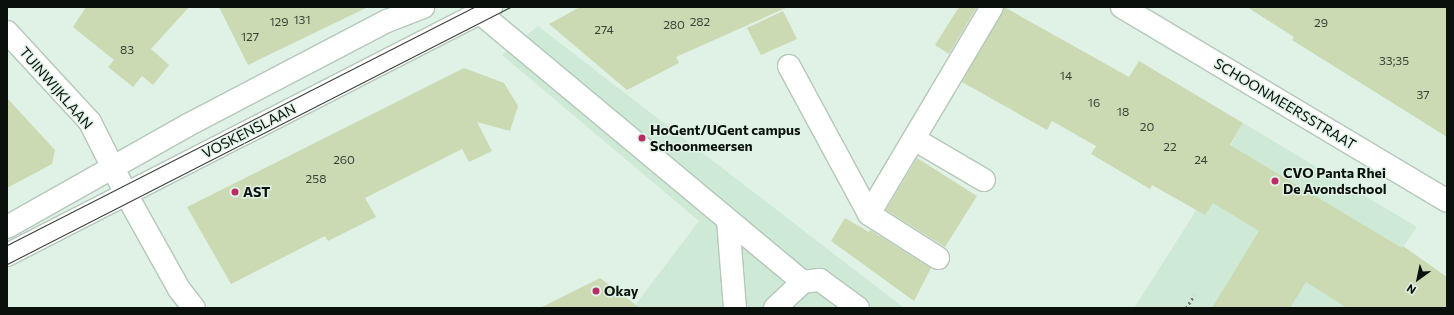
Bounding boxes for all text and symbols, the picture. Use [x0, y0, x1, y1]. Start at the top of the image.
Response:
house number: 131 [293, 13, 311, 27]
house number: 129 [269, 15, 289, 29]
house number: 282 [690, 15, 710, 29]
house number: 29 [1314, 16, 1328, 30]
house number: 280 [663, 18, 685, 32]
house number: 274 [594, 23, 614, 37]
house number: 127 [241, 30, 259, 44]
house number: 83 [120, 43, 134, 57]
street label: TUINWIJKLAAN [16, 44, 96, 132]
house number: 33;35 [1379, 54, 1409, 68]
street label: SCHOONMEERSSTRAAT [1211, 55, 1359, 153]
house number: 14 [1060, 69, 1072, 83]
house number: 37 [1416, 88, 1430, 102]
house number: 16 [1088, 96, 1100, 110]
street label: VOSKENSLAAN [199, 100, 299, 162]
house number: 18 [1117, 105, 1129, 119]
house number: 20 [1140, 120, 1154, 134]
place label: HoGent/UGent campus Schoonmeersen [650, 122, 800, 154]
marker: HoGent/UGent campus Schoonmeersen [637, 133, 647, 143]
house number: 22 [1163, 140, 1177, 154]
house number: 260 [333, 153, 355, 167]
house number: 24 [1194, 153, 1208, 167]
place label: CVO Panta Rhei De Avondschool [1283, 165, 1387, 198]
house number: 258 [306, 172, 326, 186]
marker: CVO Panta Rhei De Avondschool [1270, 176, 1280, 186]
place label: AST [243, 184, 270, 200]
marker: AST [230, 187, 240, 197]
north arrow [1398, 259, 1438, 299]
text: N [1404, 282, 1418, 297]
place label: Okay [604, 283, 638, 299]
marker: Okay [591, 286, 601, 296]

